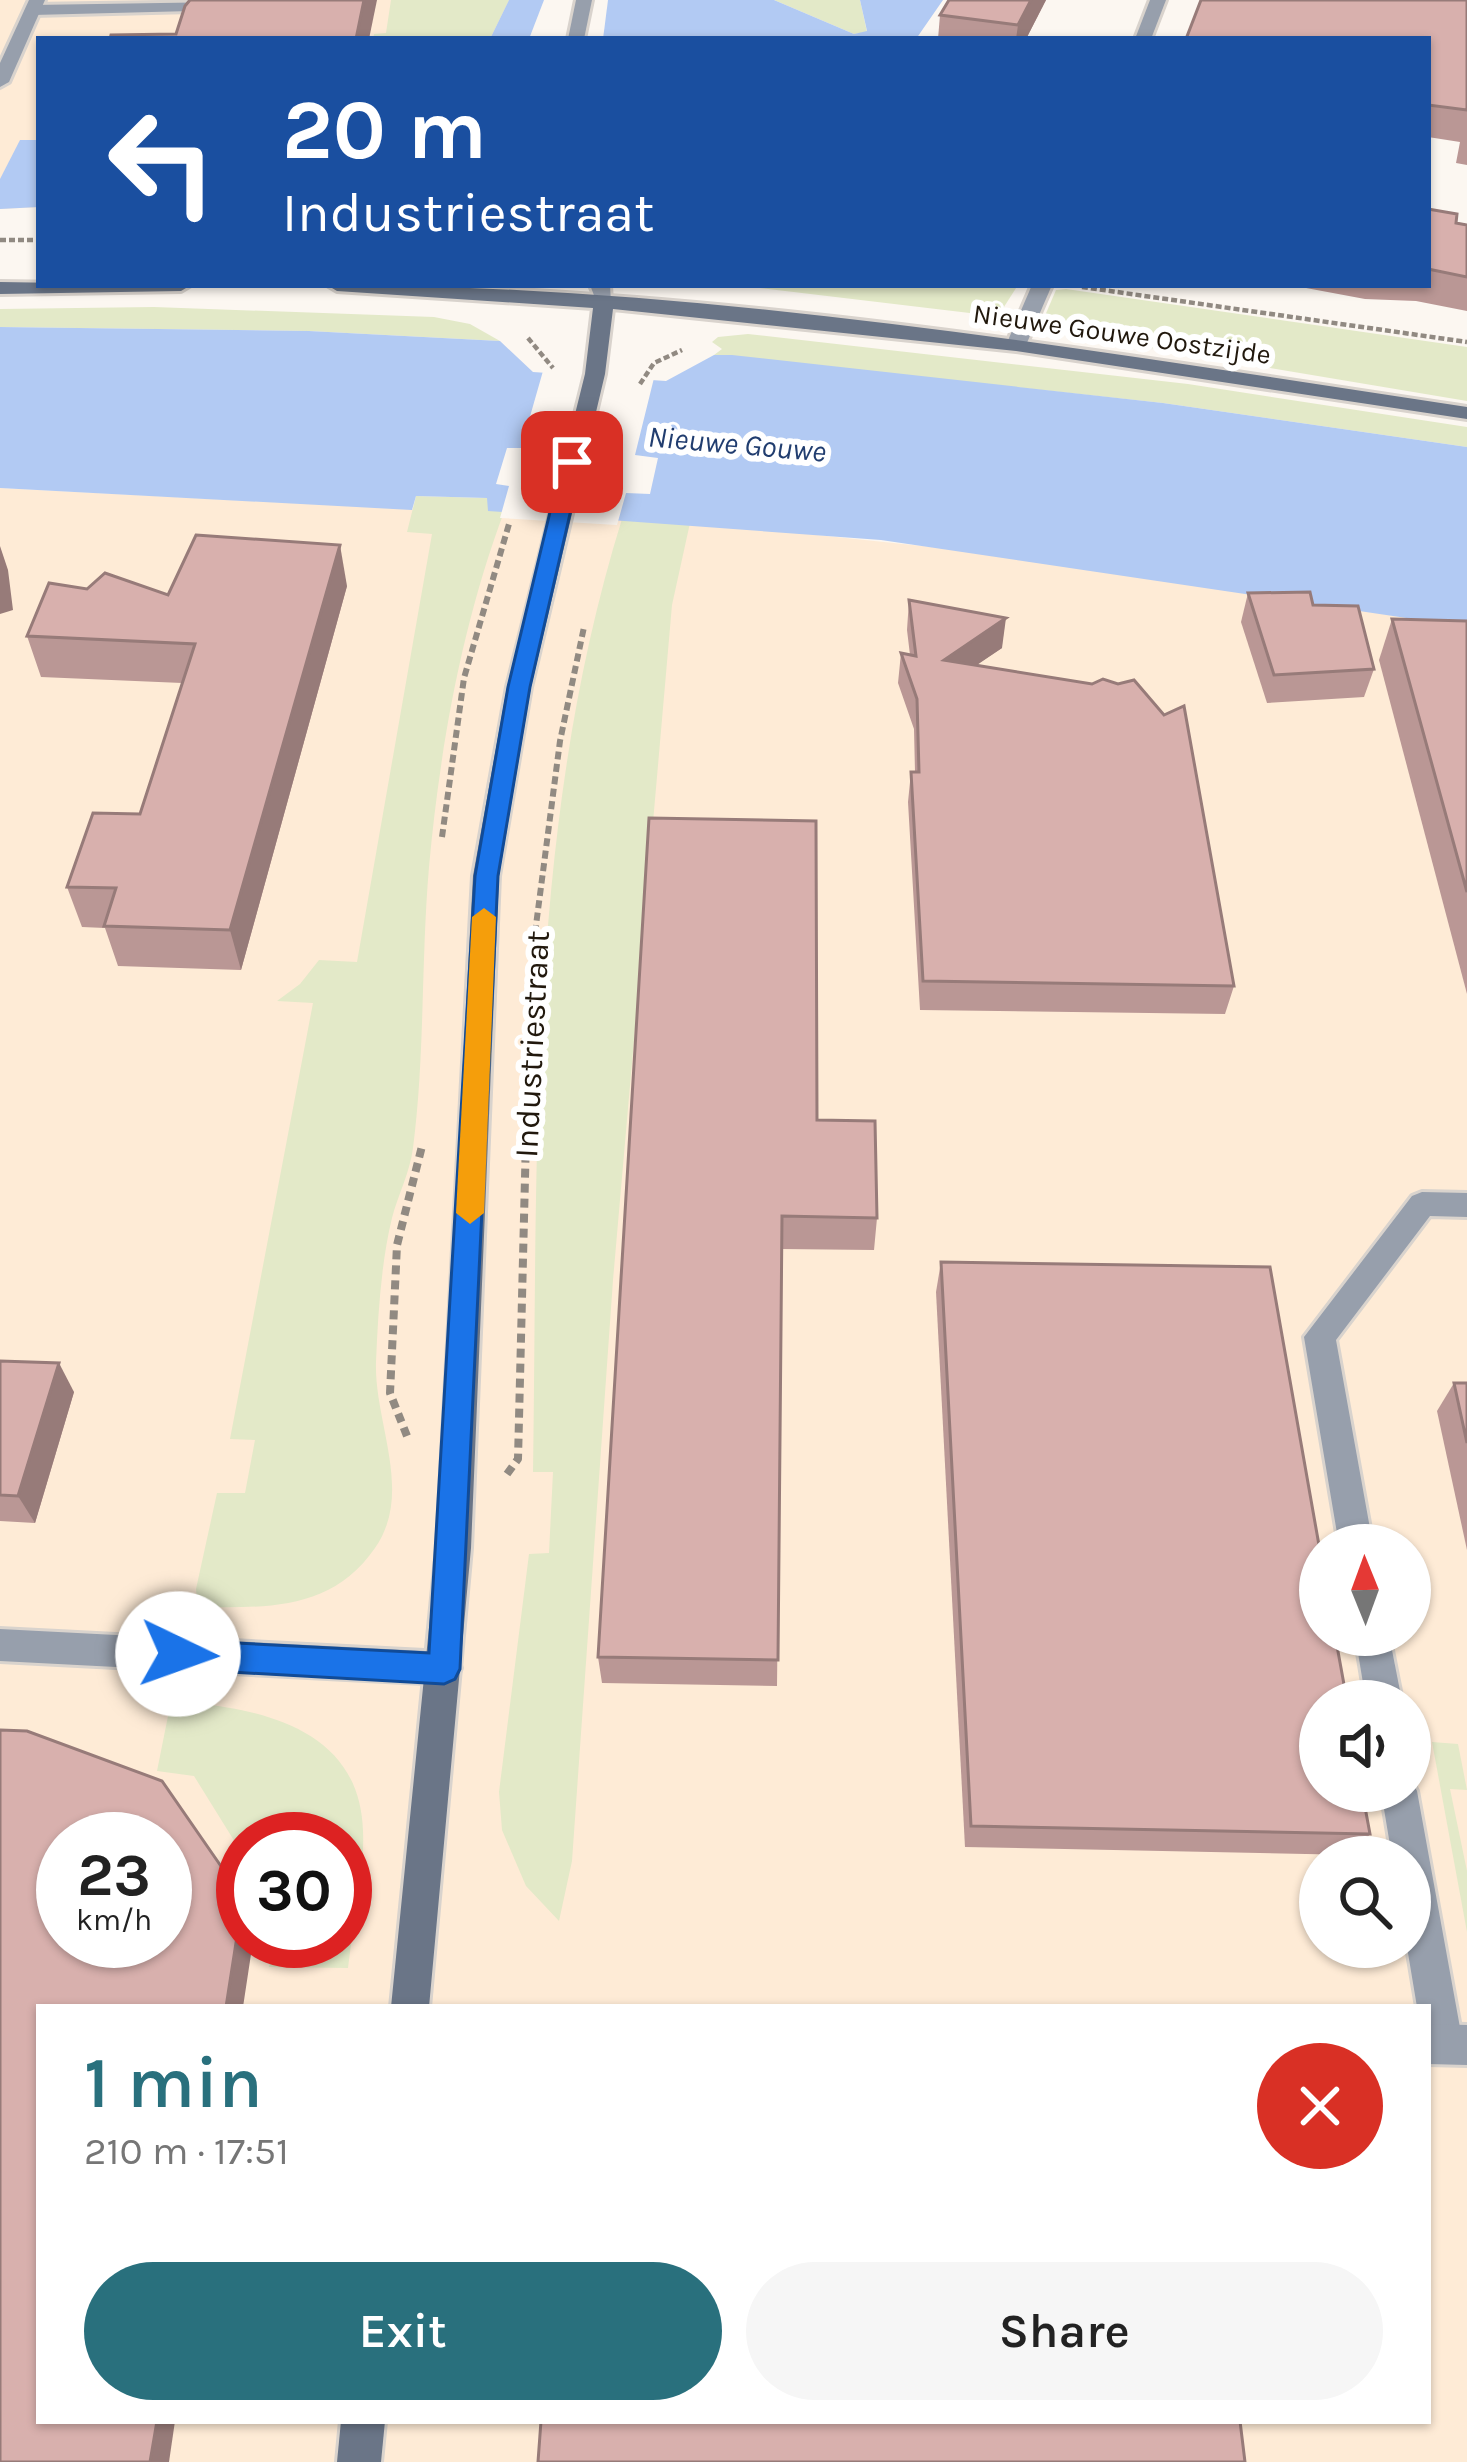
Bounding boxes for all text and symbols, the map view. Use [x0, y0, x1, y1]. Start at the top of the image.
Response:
text: 20 m [282, 81, 487, 179]
icon: left [84, 84, 240, 240]
text: Industriestraat [282, 181, 654, 245]
street label: Nieuwe Gouwe Oostzijde [971, 297, 1273, 371]
pin [521, 411, 623, 513]
water label: Nieuwe Gouwe [646, 418, 828, 470]
icon: arrive [539, 429, 605, 495]
street label: Industriestraat [507, 929, 557, 1159]
north arrow [1299, 1524, 1431, 1656]
map controls [1299, 1524, 1431, 1968]
position arrow [115, 1591, 241, 1717]
button: sound [1299, 1680, 1431, 1812]
speed limit sign: 30 [216, 1812, 372, 1968]
button: search [1299, 1836, 1431, 1968]
text: 23 [77, 1840, 151, 1910]
text: km/h [76, 1902, 152, 1938]
text: 1 min [84, 2041, 263, 2125]
button: close [1257, 2043, 1383, 2169]
text: 210 m · 17:51 [84, 2128, 289, 2174]
button: Exit [84, 2262, 722, 2400]
button: Share [746, 2262, 1383, 2400]

